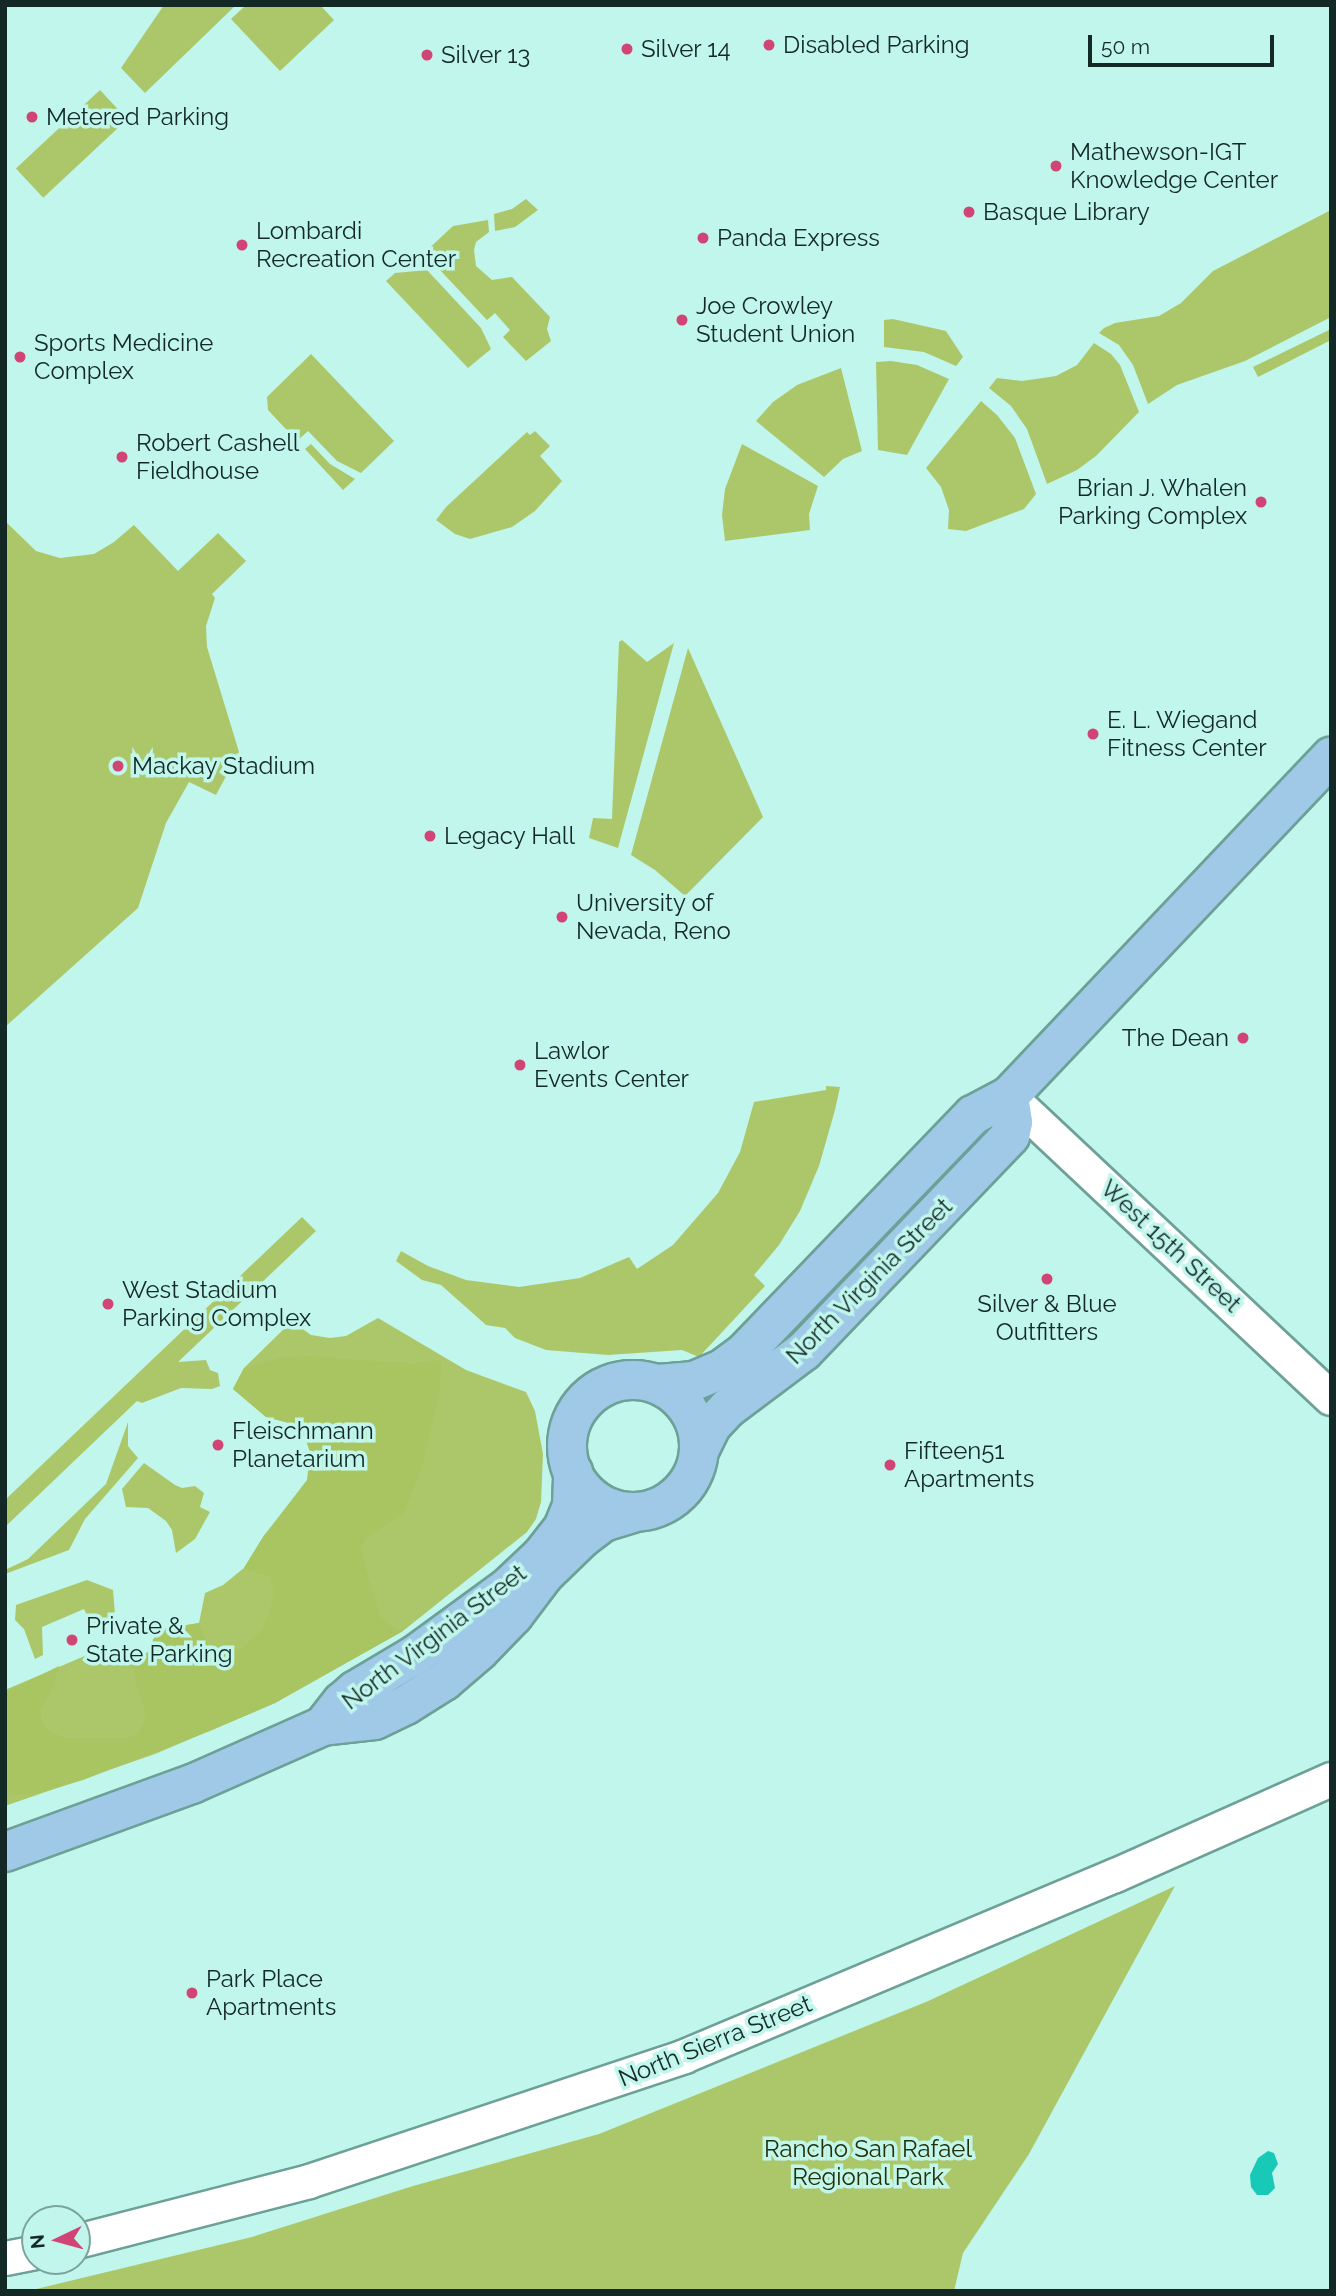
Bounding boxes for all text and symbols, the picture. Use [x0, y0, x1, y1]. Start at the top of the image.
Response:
scale bar [1091, 21, 1276, 65]
place label: Disabled Parking [783, 31, 970, 59]
text: 50 m [1101, 34, 1150, 59]
place label: Silver 14 [641, 35, 731, 63]
marker: Disabled Parking [761, 37, 777, 53]
place label: Silver 13 [441, 41, 531, 69]
marker: Silver 14 [619, 41, 635, 57]
marker: Silver 13 [419, 47, 435, 63]
place label: Metered Parking [46, 103, 229, 131]
marker: Metered Parking [24, 109, 40, 125]
place label: Mathewson-IGT Knowledge Center [1070, 138, 1278, 194]
marker: Mathewson-IGT Knowledge Center [1048, 158, 1064, 174]
place label: Basque Library [983, 198, 1150, 226]
marker: Basque Library [961, 204, 977, 220]
place label: Lombardi Recreation Center [256, 217, 456, 273]
place label: Panda Express [717, 224, 880, 252]
marker: Panda Express [695, 230, 711, 246]
marker: Lombardi Recreation Center [234, 237, 250, 253]
place label: Joe Crowley Student Union [696, 292, 855, 348]
marker: Joe Crowley Student Union [674, 312, 690, 328]
place label: Sports Medicine Complex [34, 329, 213, 385]
marker: Sports Medicine Complex [12, 349, 28, 365]
place label: Robert Cashell Fieldhouse [136, 429, 299, 485]
marker: Robert Cashell Fieldhouse [114, 449, 130, 465]
place label: Brian J. Whalen Parking Complex [1058, 474, 1247, 530]
marker: Brian J. Whalen Parking Complex [1253, 494, 1269, 510]
place label: E. L. Wiegand Fitness Center [1107, 706, 1267, 762]
marker: E. L. Wiegand Fitness Center [1085, 726, 1101, 742]
place label: Mackay Stadium [132, 752, 316, 780]
marker: Mackay Stadium [110, 758, 126, 774]
place label: Legacy Hall [444, 822, 576, 850]
marker: Legacy Hall [422, 828, 438, 844]
place label: University of Nevada, Reno [576, 889, 731, 945]
marker: University of Nevada, Reno [554, 909, 570, 925]
place label: The Dean [1122, 1024, 1229, 1052]
marker: The Dean [1235, 1030, 1251, 1046]
place label: Lawlor Events Center [534, 1037, 689, 1093]
marker: Lawlor Events Center [512, 1057, 528, 1073]
street label: West 15th Street [1095, 1174, 1247, 1318]
street label: North Virginia Street [780, 1192, 958, 1370]
marker: Silver & Blue Outfitters [1039, 1271, 1055, 1287]
place label: West Stadium Parking Complex [122, 1276, 311, 1332]
place label: Silver & Blue Outfitters [977, 1290, 1117, 1346]
marker: West Stadium Parking Complex [100, 1296, 116, 1312]
place label: Fleischmann Planetarium [232, 1417, 374, 1473]
marker: Fleischmann Planetarium [210, 1437, 226, 1453]
place label: Fifteen51 Apartments [904, 1437, 1034, 1493]
marker: Fifteen51 Apartments [882, 1457, 898, 1473]
street label: North Virginia Street [336, 1558, 532, 1716]
place label: Private & State Parking [86, 1612, 232, 1668]
marker: Private & State Parking [64, 1632, 80, 1648]
place label: Park Place Apartments [206, 1965, 336, 2021]
marker: Park Place Apartments [184, 1985, 200, 2001]
street label: North Sierra Street [614, 1989, 816, 2093]
park label: Rancho San Rafael Regional Park [764, 2135, 972, 2191]
north arrow [21, 2205, 91, 2275]
text: N [25, 2233, 49, 2250]

